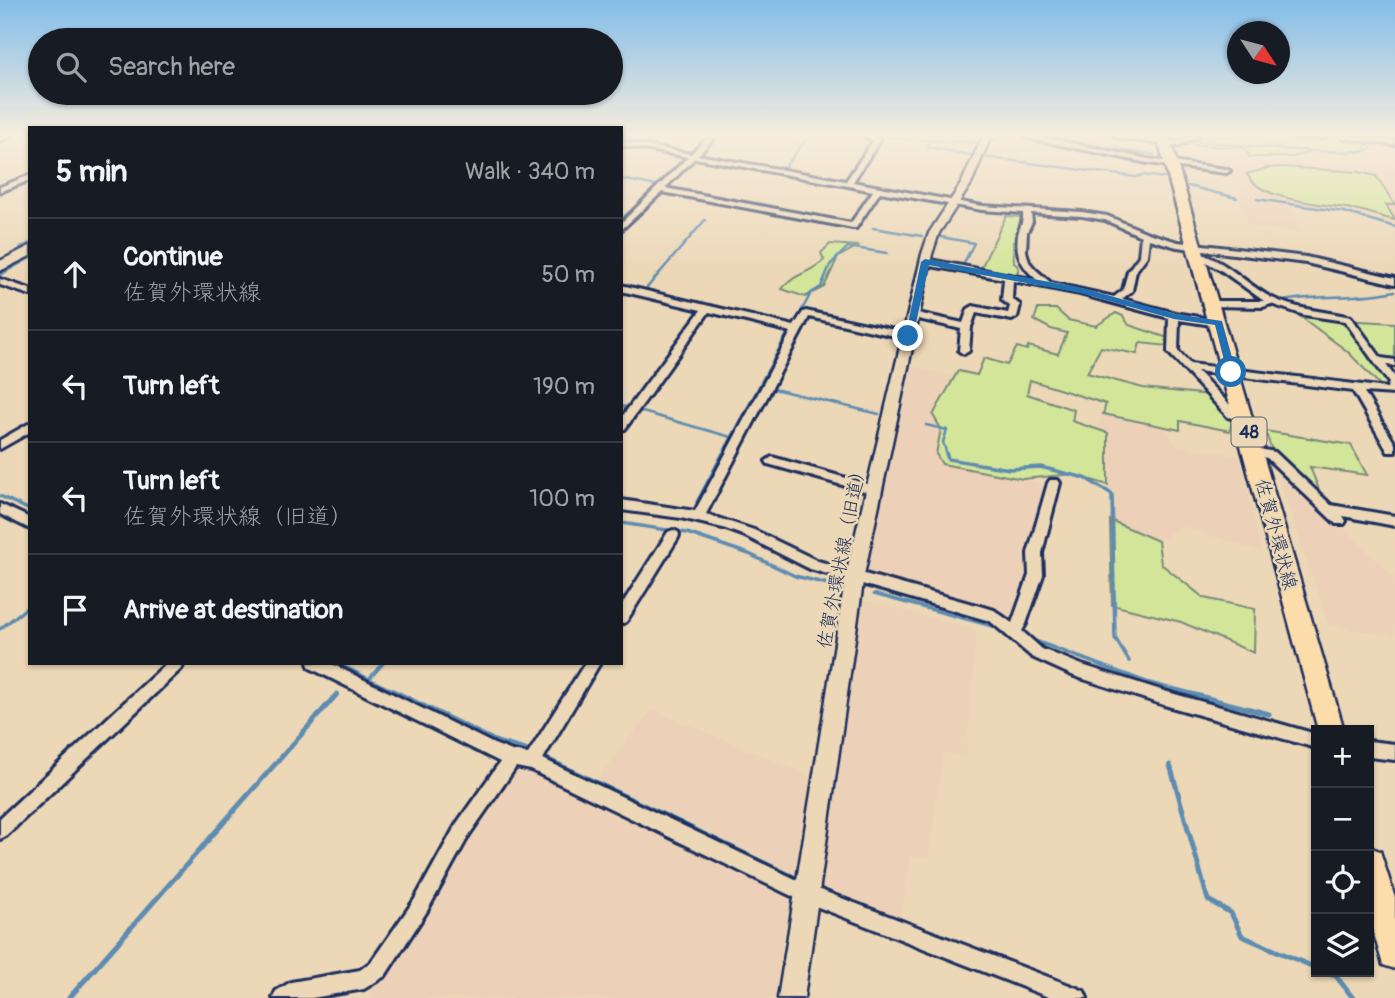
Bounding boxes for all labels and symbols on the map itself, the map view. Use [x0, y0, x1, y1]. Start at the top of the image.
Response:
north arrow [1227, 21, 1290, 84]
route end [892, 320, 923, 351]
route start [1215, 356, 1246, 387]
road number: 48 [1232, 418, 1266, 446]
street label: 佐賀外環状線（旧道） [812, 460, 872, 651]
street label: 佐賀外環状線 [1250, 476, 1302, 592]

